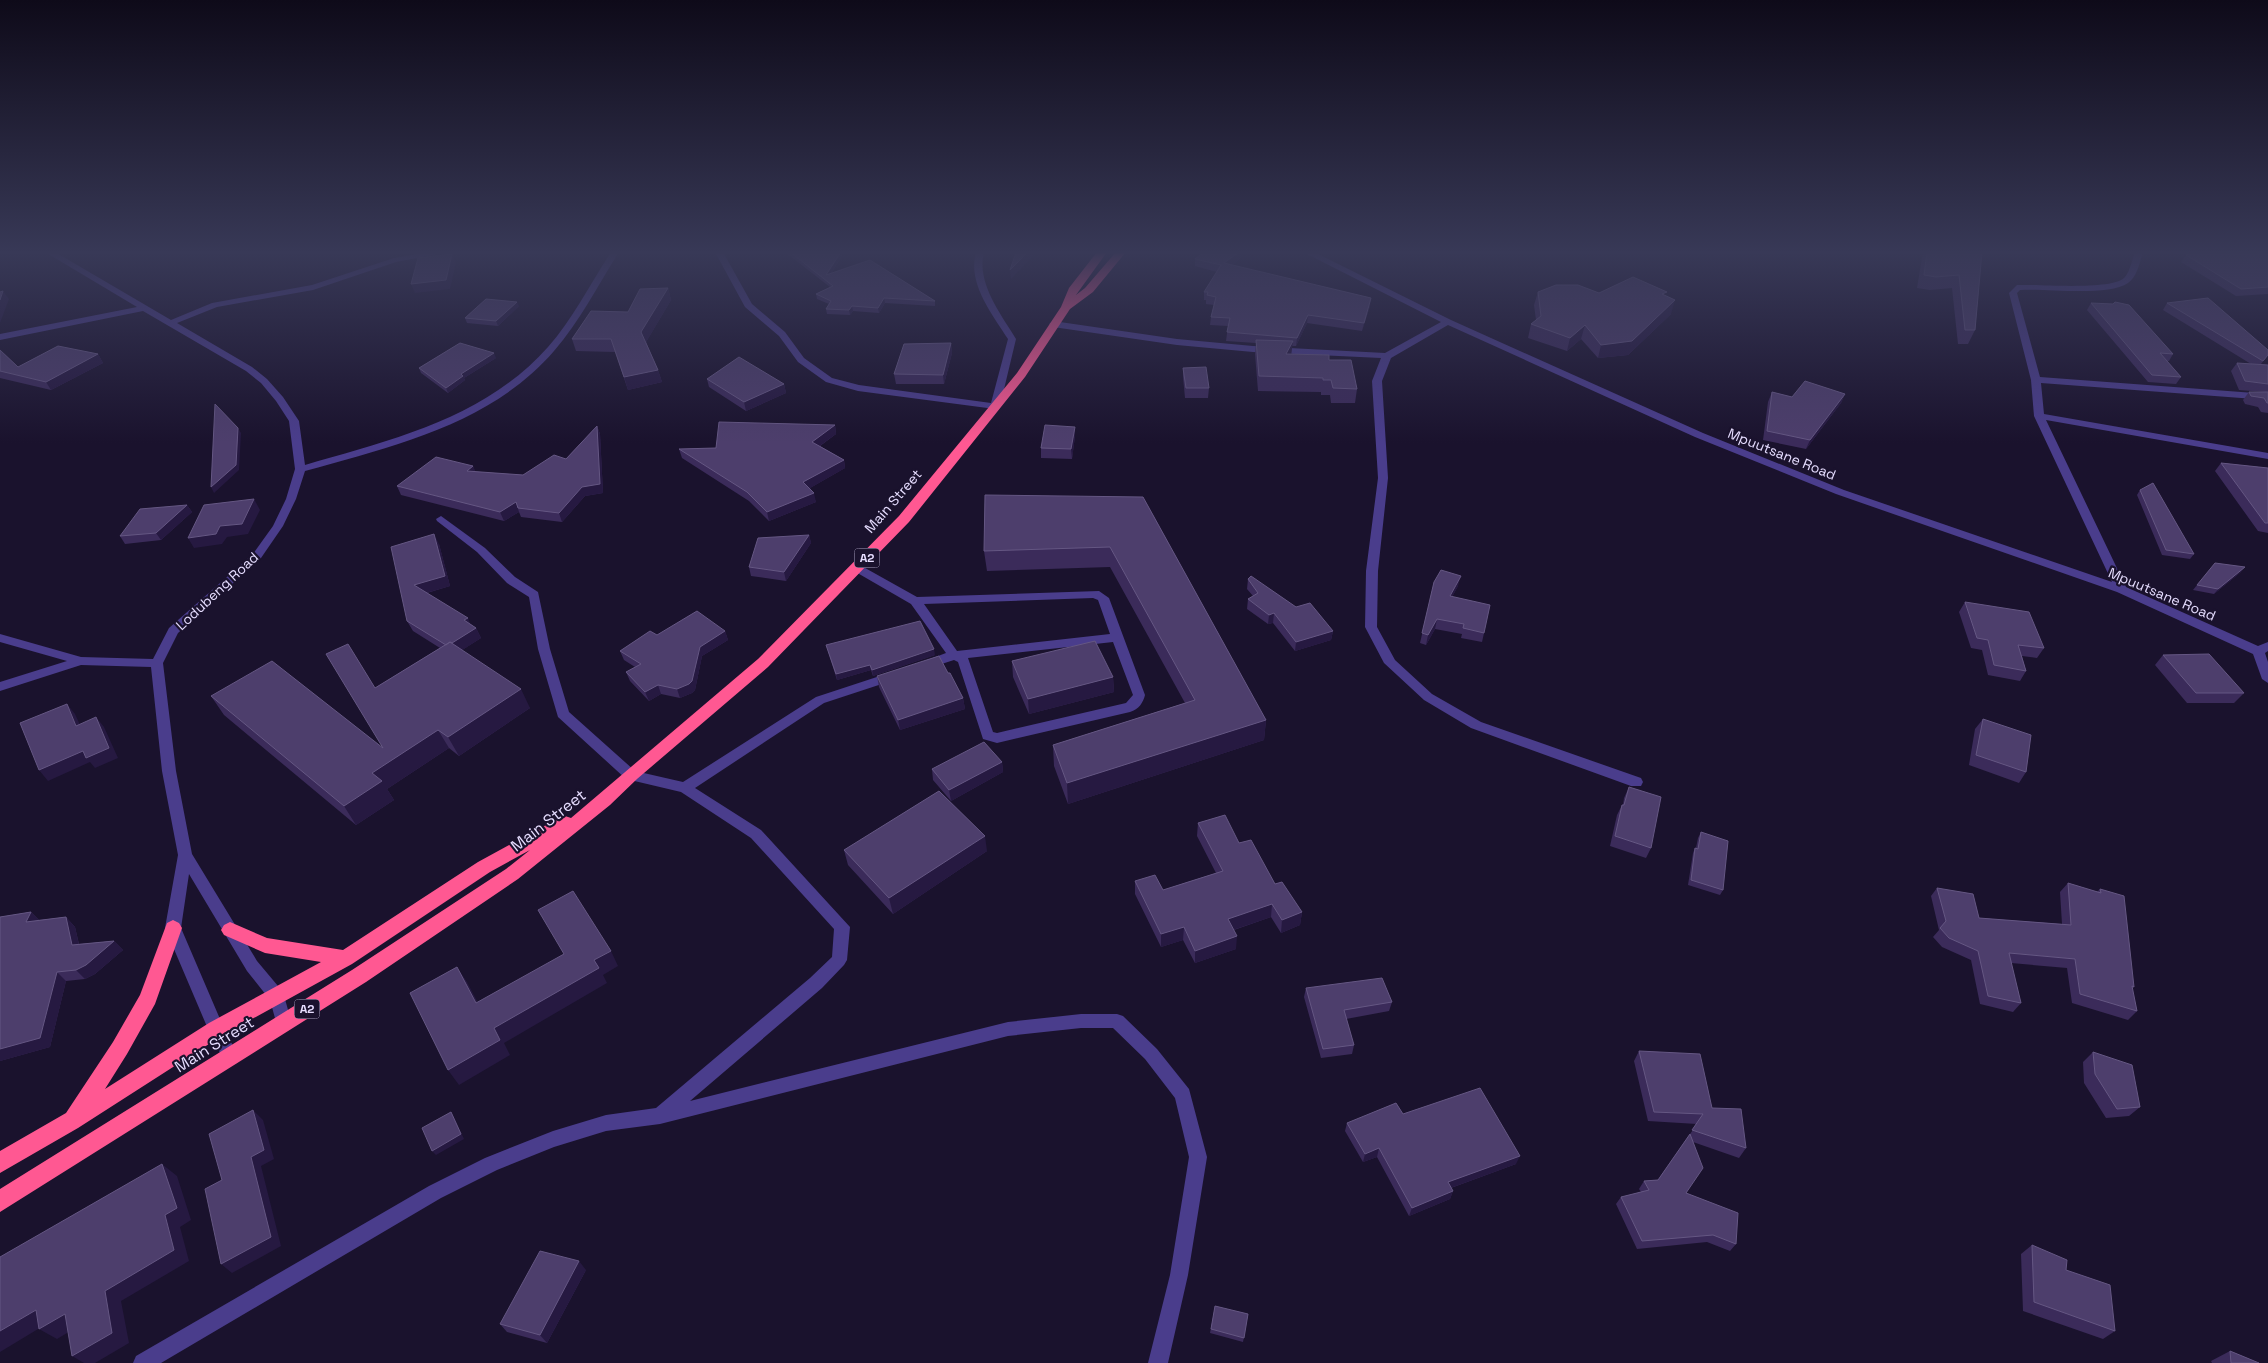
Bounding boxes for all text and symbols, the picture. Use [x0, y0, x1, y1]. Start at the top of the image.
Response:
street label: Mpuutsane Road [1725, 424, 1839, 484]
street label: Main Street [860, 465, 926, 537]
street label: Lodubeng Road [172, 548, 262, 634]
road number: A2 [854, 548, 880, 568]
street label: Mpuutsane Road [2106, 563, 2218, 625]
street label: Main Street [506, 784, 590, 856]
road number: A2 [294, 1000, 320, 1019]
street label: Main Street [171, 1012, 258, 1077]

